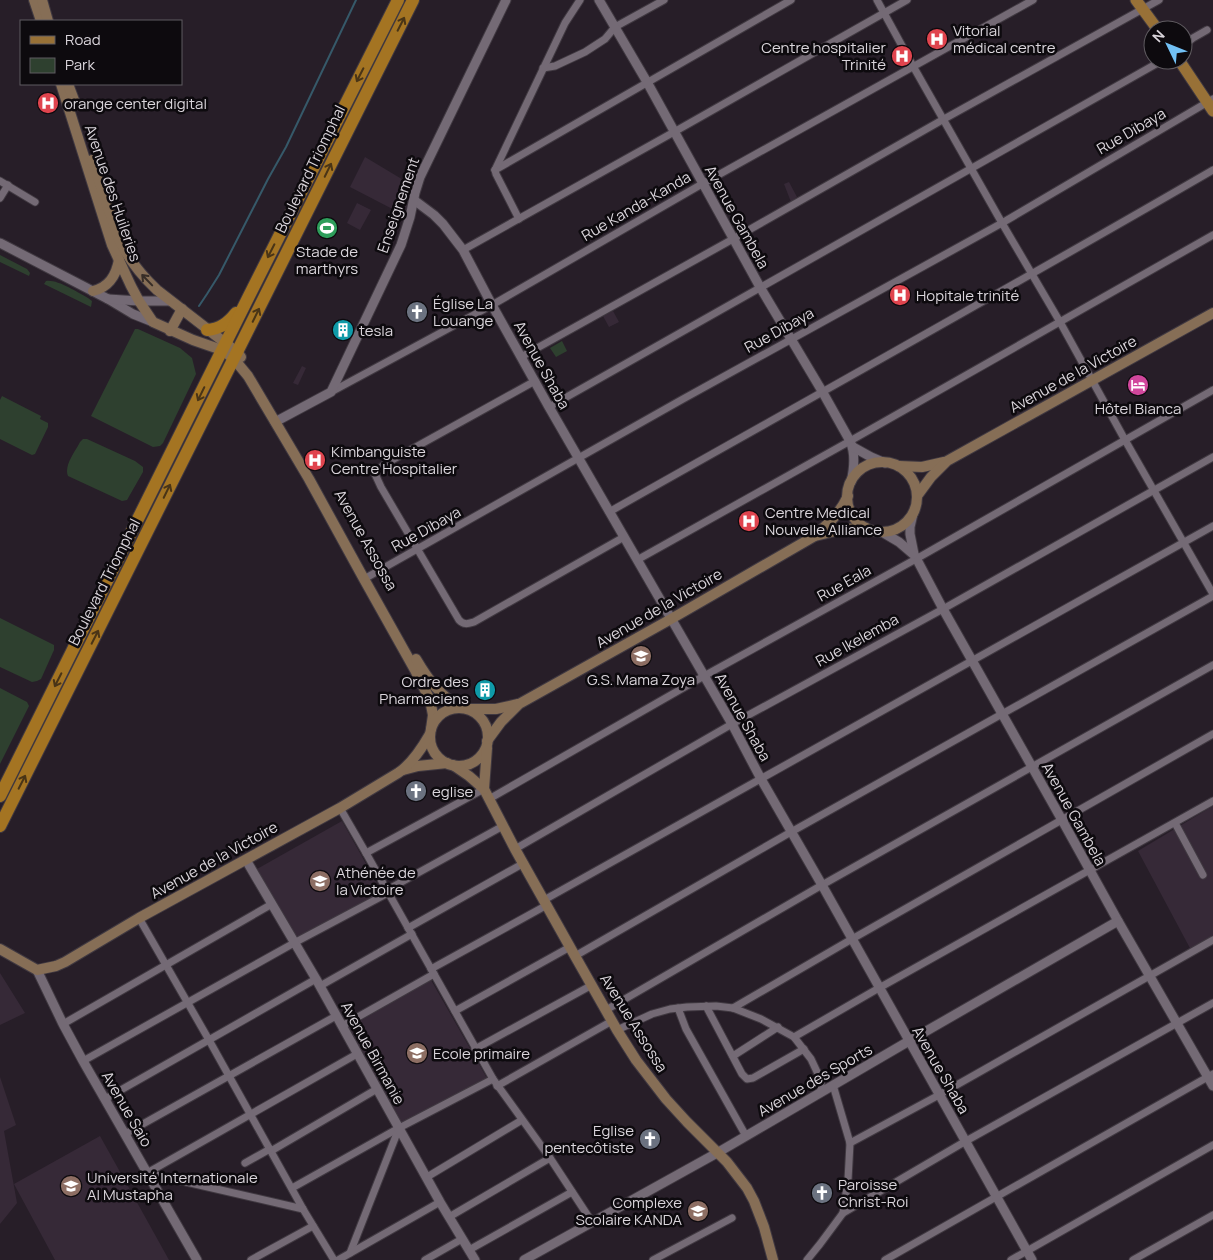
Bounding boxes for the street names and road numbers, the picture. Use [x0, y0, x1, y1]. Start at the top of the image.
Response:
street label: Boulevard Triomphal [270, 102, 350, 236]
street label: Rue Dibaya [1093, 103, 1169, 159]
street label: Avenue des Huileries [80, 122, 146, 264]
street label: Enseignement [372, 154, 424, 256]
street label: Avenue Gambela [700, 161, 774, 273]
street label: Rue Kanda-Kanda [577, 166, 695, 246]
street label: Rue Dibaya [740, 302, 818, 358]
street label: Avenue Shaba [509, 317, 575, 413]
street label: Avenue de la Victoire [1006, 330, 1141, 418]
street label: Avenue Assossa [330, 486, 402, 594]
street label: Rue Dibaya [387, 501, 465, 557]
street label: Boulevard Triomphal [63, 515, 145, 649]
street label: Rue Eala [813, 560, 875, 606]
street label: Avenue de la Victoire [592, 563, 726, 653]
street label: Rue Ikelemba [812, 609, 902, 671]
street label: Avenue Shaba [710, 669, 776, 765]
street label: Avenue Gambela [1037, 758, 1111, 870]
street label: Avenue de la Victoire [147, 816, 282, 904]
street label: Avenue Assossa [595, 970, 673, 1076]
street label: Avenue Birmanie [336, 998, 410, 1108]
street label: Avenue Shaba [907, 1022, 975, 1118]
street label: Avenue des Sports [754, 1039, 876, 1121]
street label: Avenue Saio [97, 1067, 157, 1151]

